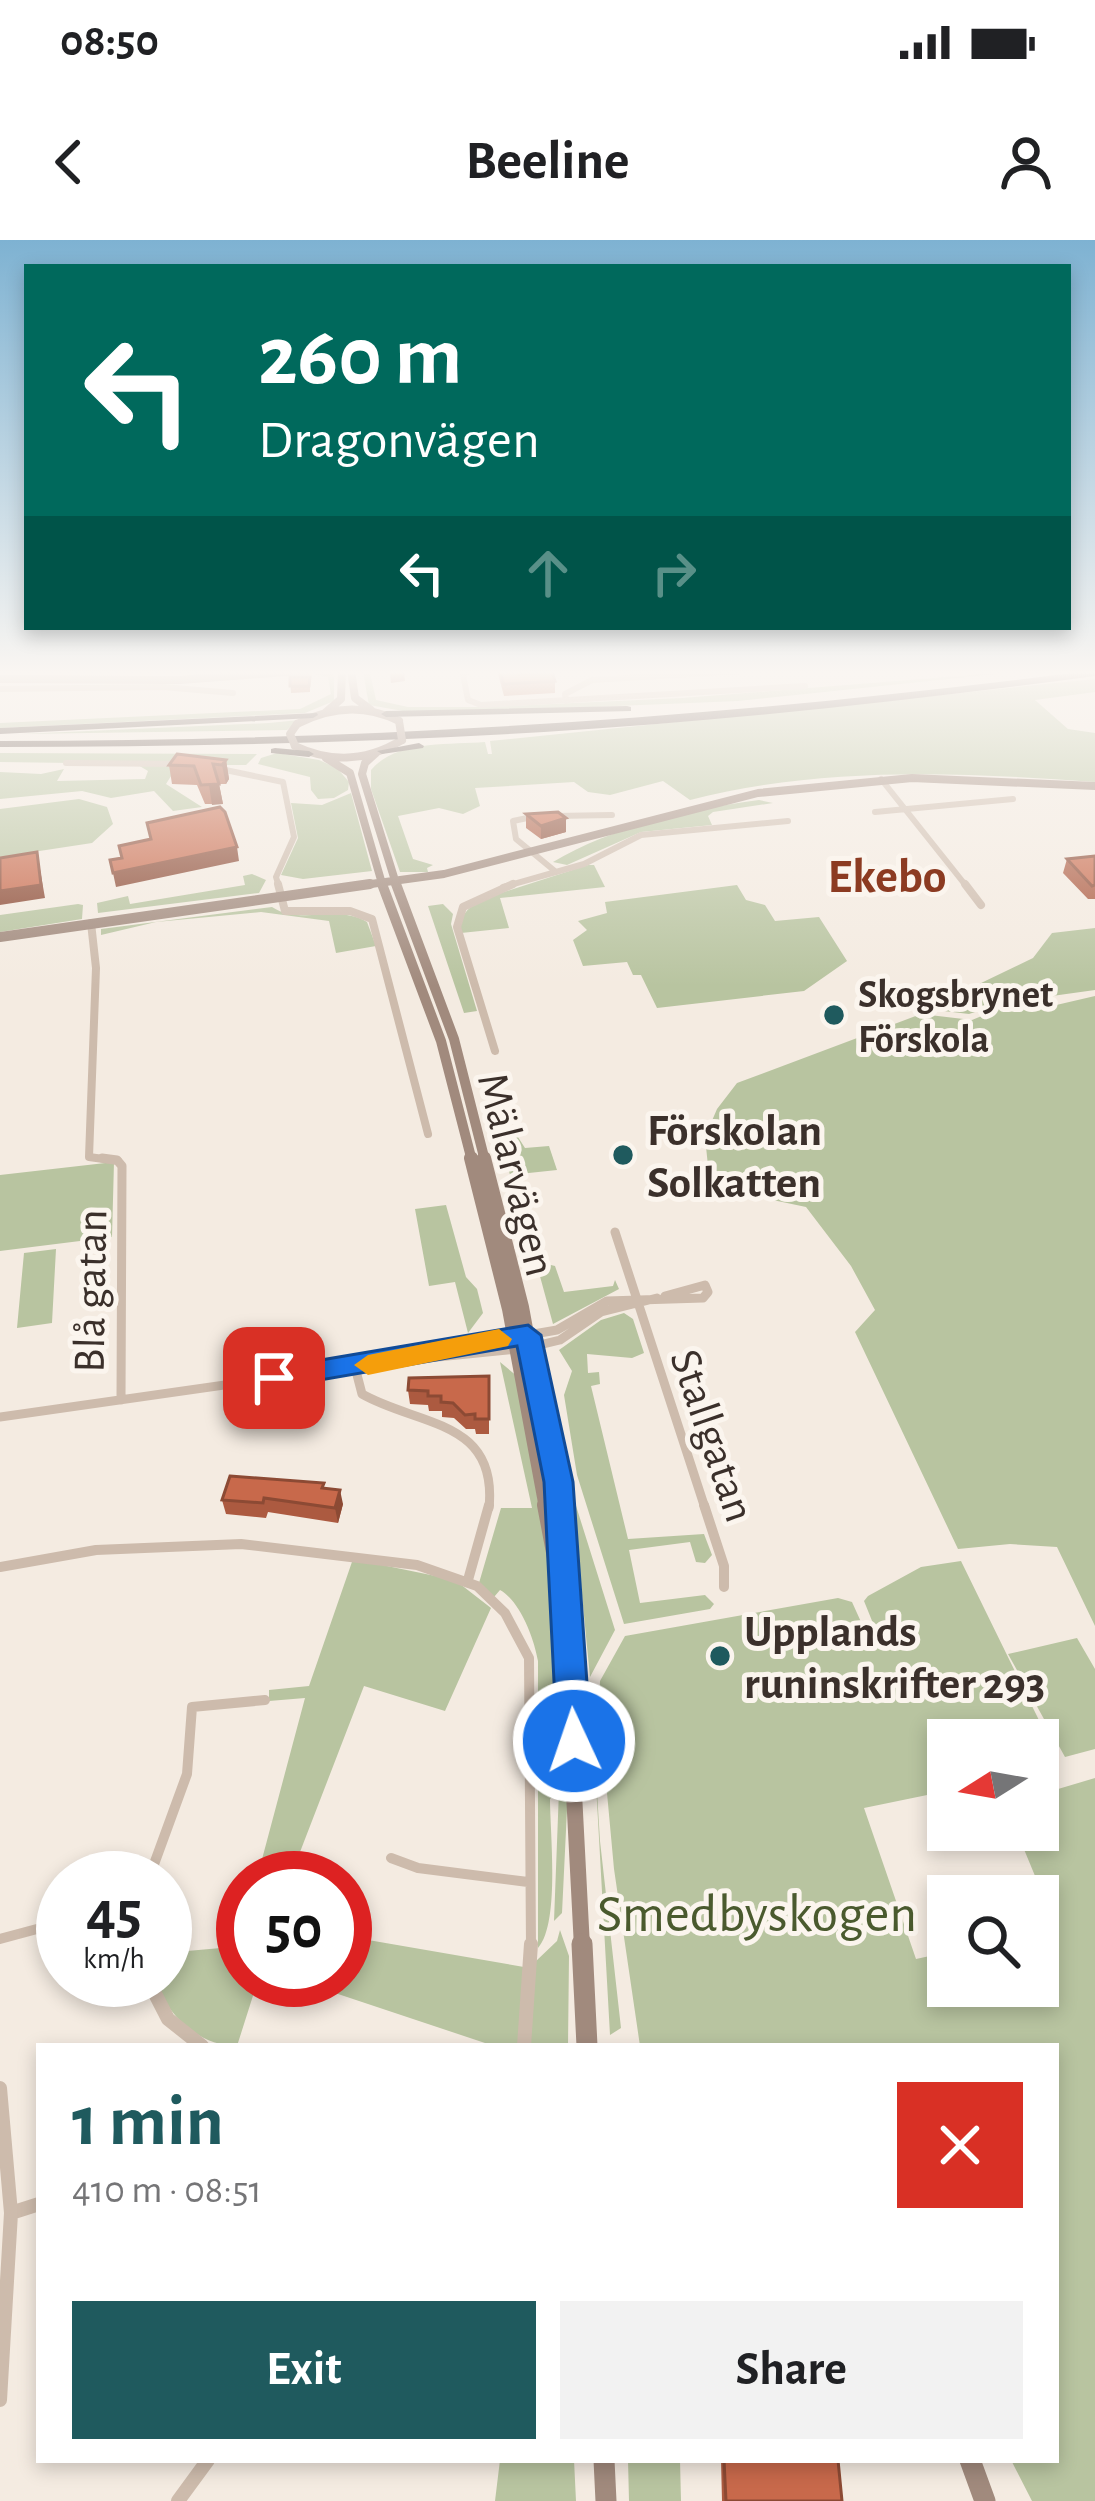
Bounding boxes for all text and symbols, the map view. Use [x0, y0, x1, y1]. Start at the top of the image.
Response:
text: 08:50 [60, 19, 159, 64]
icon: back [36, 129, 102, 195]
icon: person [993, 129, 1059, 195]
text: Beeline [465, 135, 630, 189]
icon: left [60, 312, 216, 468]
text: 260 m [258, 316, 462, 400]
text: Dragonvägen [258, 414, 540, 468]
icon: left [389, 540, 455, 606]
icon: ahead [515, 540, 581, 606]
icon: right [641, 540, 707, 606]
district label: Ekebo [827, 854, 947, 902]
place label: Skogsbrynet Förskola [858, 976, 1053, 1060]
marker: Skogsbrynet Förskola [821, 1002, 847, 1028]
street label: Mälarvägen [469, 1069, 562, 1281]
place label: Förskolan Solkatten [647, 1109, 822, 1206]
marker: Förskolan Solkatten [610, 1142, 636, 1168]
street label: Blå gatan [68, 1209, 115, 1373]
pin [223, 1327, 325, 1429]
street label: Stallgatan [661, 1344, 762, 1528]
icon: arrive [241, 1345, 307, 1411]
place label: Upplands runinskrifter 293 [744, 1610, 1045, 1707]
marker: Upplands runinskrifter 293 [707, 1643, 733, 1669]
position arrow [511, 1678, 637, 1804]
north arrow [927, 1719, 1059, 1851]
map controls [927, 1719, 1059, 2007]
speed limit sign: 50 [216, 1851, 372, 2007]
button: search [927, 1875, 1059, 2007]
text: 45 [86, 1884, 142, 1944]
park label: Smedbyskogen [597, 1888, 917, 1942]
text: km/h [83, 1944, 145, 1974]
button: close [897, 2082, 1023, 2208]
text: 1 min [72, 2086, 224, 2158]
text: 410 m · 08:51 [72, 2171, 262, 2210]
button: Exit [72, 2301, 536, 2439]
button: Share [560, 2301, 1023, 2439]

